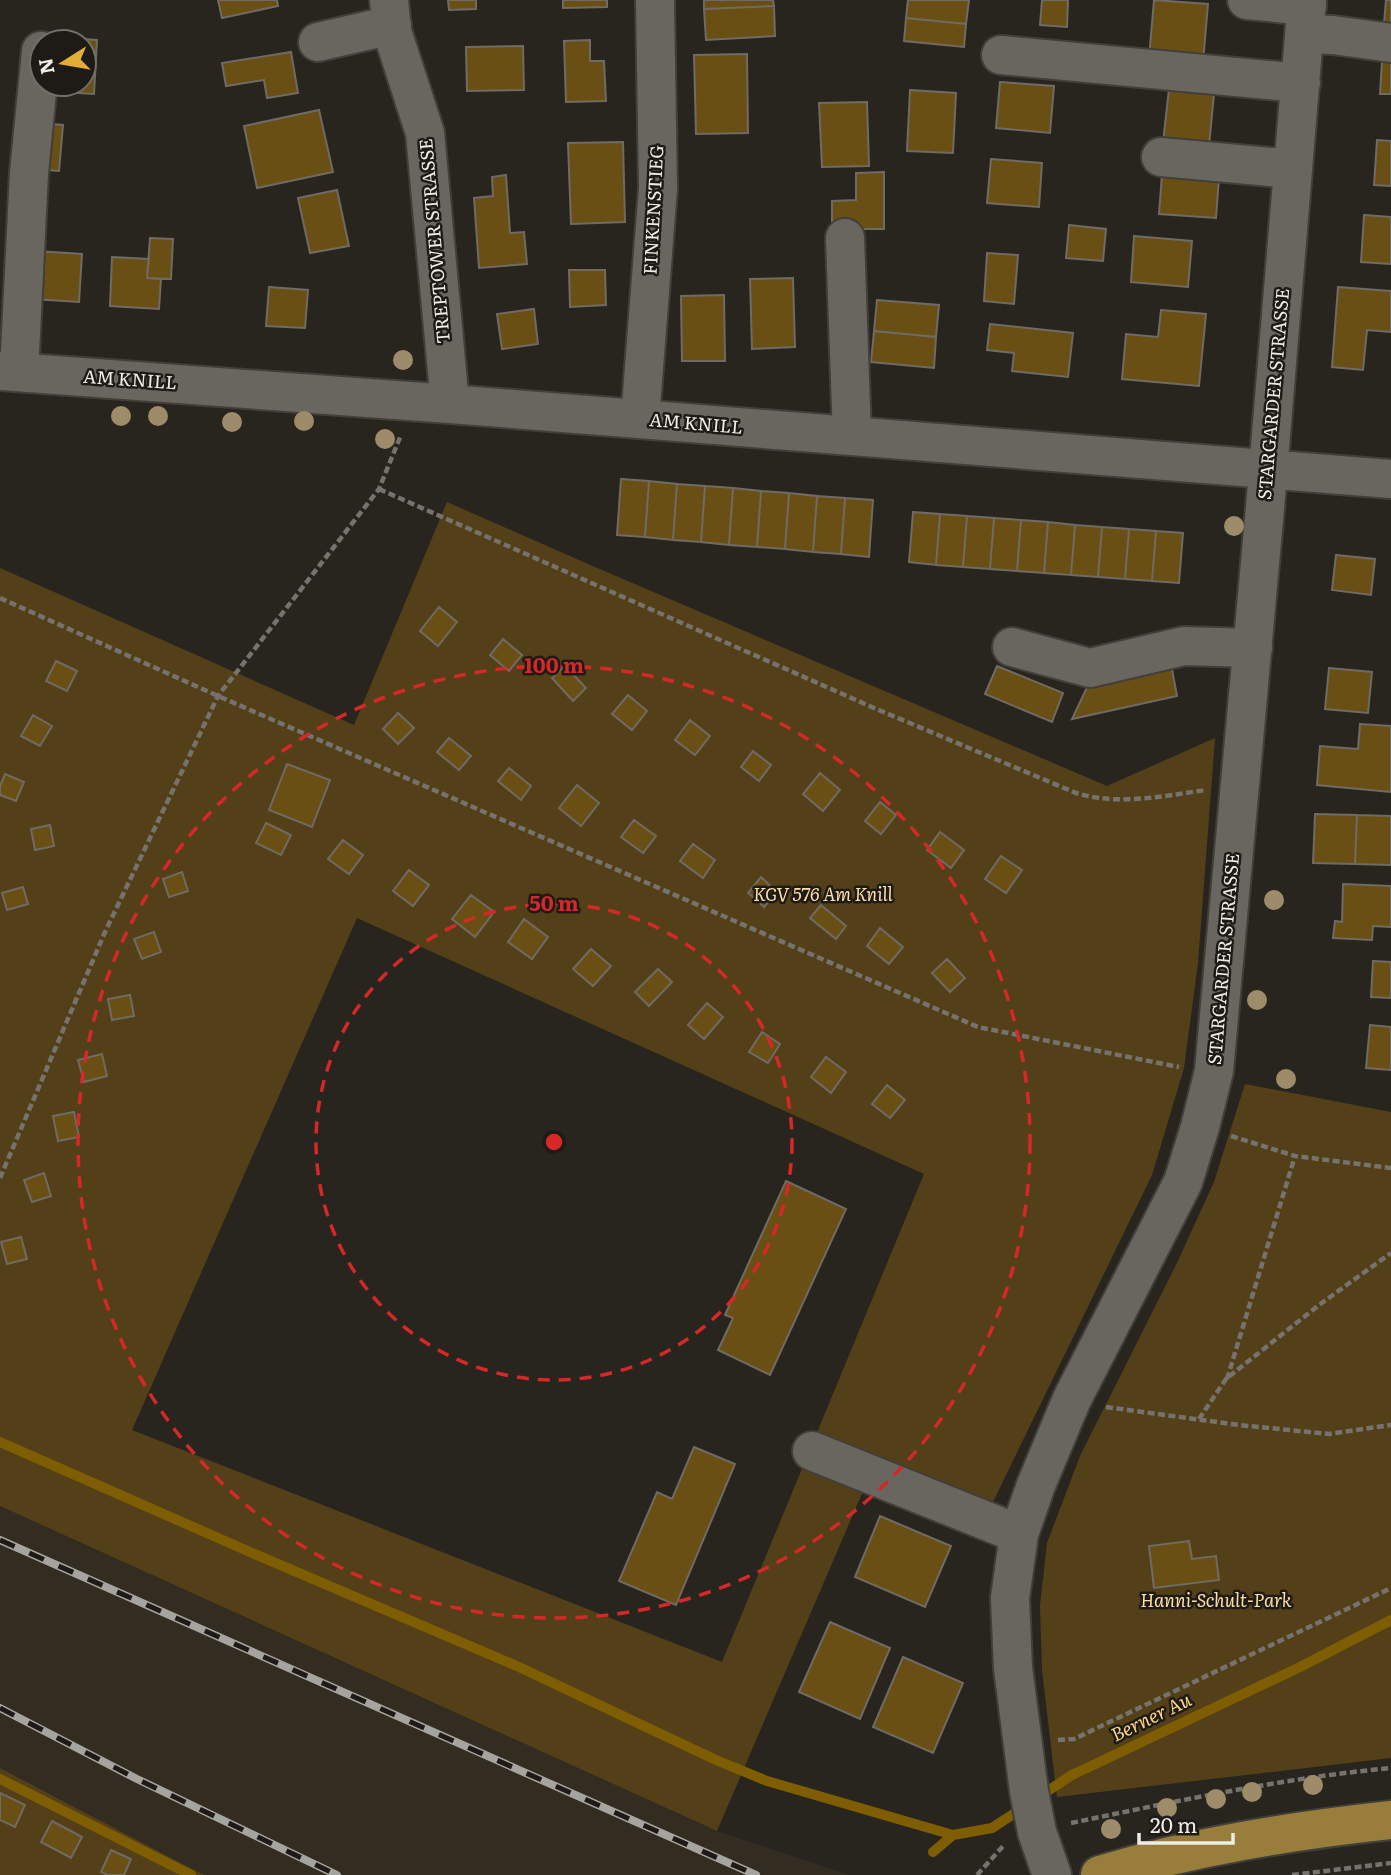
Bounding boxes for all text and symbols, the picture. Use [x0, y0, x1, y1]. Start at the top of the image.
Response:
north arrow [28, 28, 98, 98]
text: N [30, 56, 61, 77]
street label: TREPTOWER STRASSE [411, 137, 456, 345]
street label: FINKENSTIEG [636, 145, 669, 275]
street label: STARGARDER STRASSE [1250, 287, 1295, 501]
street label: AM KNILL [82, 362, 178, 395]
street label: AM KNILL [648, 405, 744, 440]
text: 100 m [524, 648, 584, 679]
street label: STARGARDER STRASSE [1200, 852, 1245, 1066]
park label: KGV 576 Am Knill [753, 880, 894, 907]
text: 50 m [529, 886, 579, 917]
centre of rings [542, 1130, 566, 1154]
park label: Hanni-Schult-Park [1140, 1586, 1292, 1613]
water label: Berner Au [1106, 1684, 1196, 1748]
scale bar [1139, 1801, 1234, 1845]
text: 20 m [1150, 1808, 1197, 1839]

